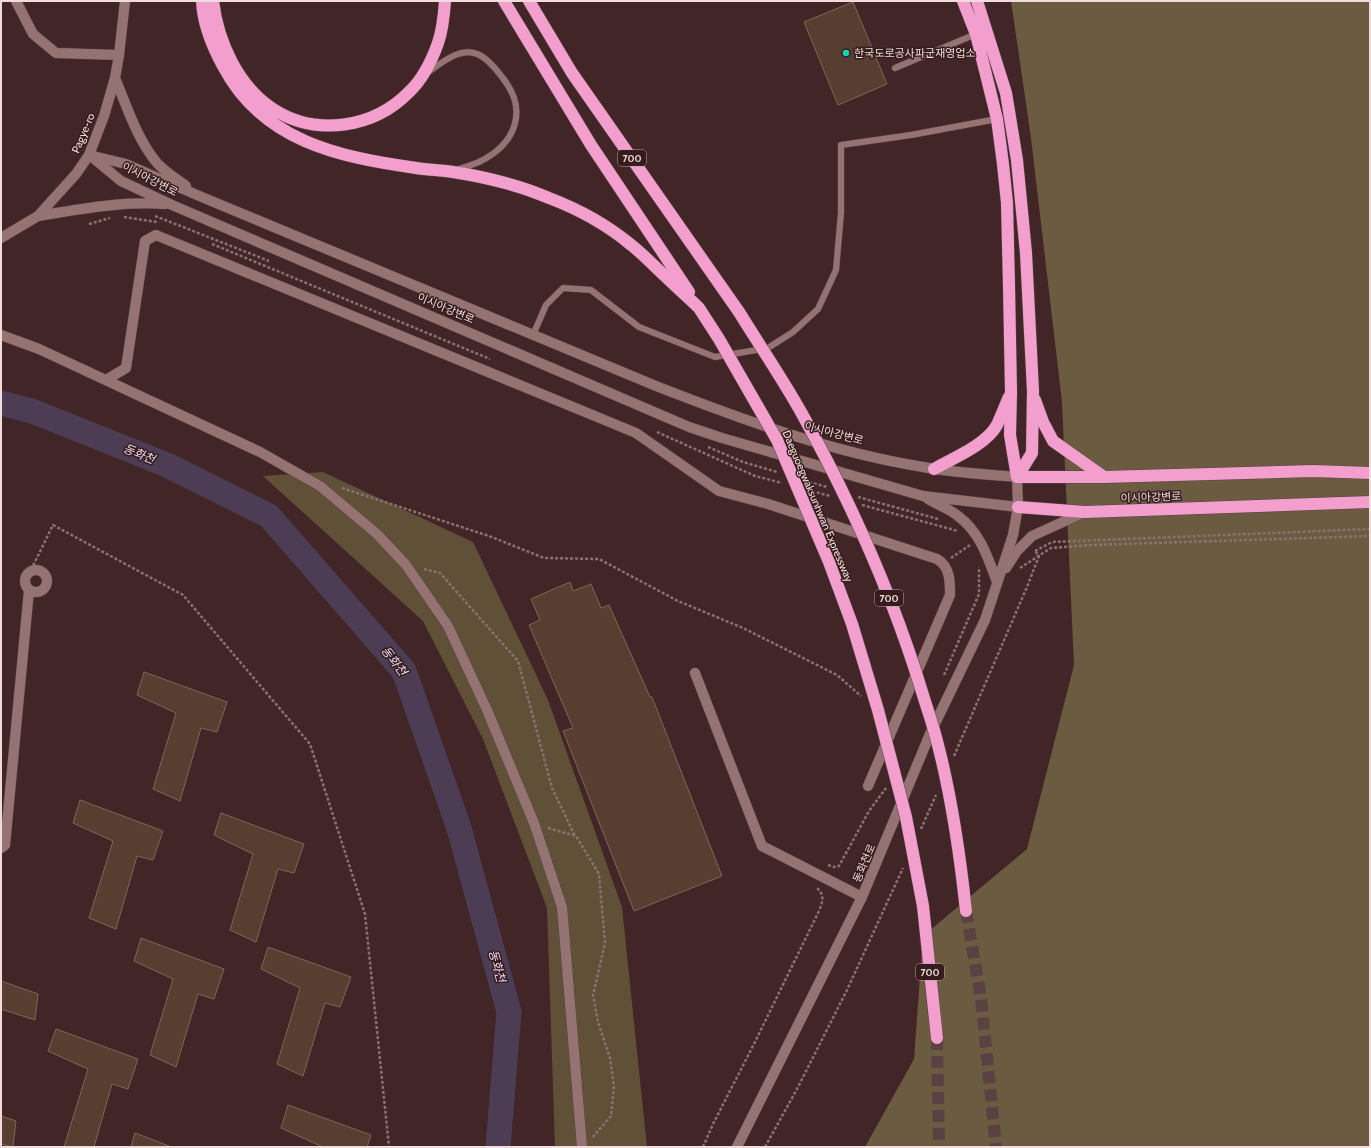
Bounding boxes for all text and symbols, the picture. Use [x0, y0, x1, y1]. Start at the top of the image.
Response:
place label: 한국도로공사파군재영업소 [854, 46, 975, 60]
marker: 한국도로공사파군재영업소 [841, 48, 851, 58]
street label: Pagye-ro [68, 111, 98, 155]
road number: 700 [618, 150, 646, 166]
street label: 이시아강변로 [120, 159, 180, 199]
street label: 이시아강변로 [415, 290, 477, 326]
street label: 이시아강변로 [803, 418, 865, 448]
street label: Daeguoegwaksunhwan Expressway [780, 428, 857, 584]
water label: 동화천 [121, 440, 159, 467]
street label: 이시아강변로 [1120, 489, 1182, 505]
road number: 700 [875, 590, 903, 606]
water label: 동화천 [378, 643, 412, 680]
street label: 동화천로 [850, 842, 878, 884]
water label: 동화천 [486, 948, 510, 986]
road number: 700 [916, 964, 944, 980]

